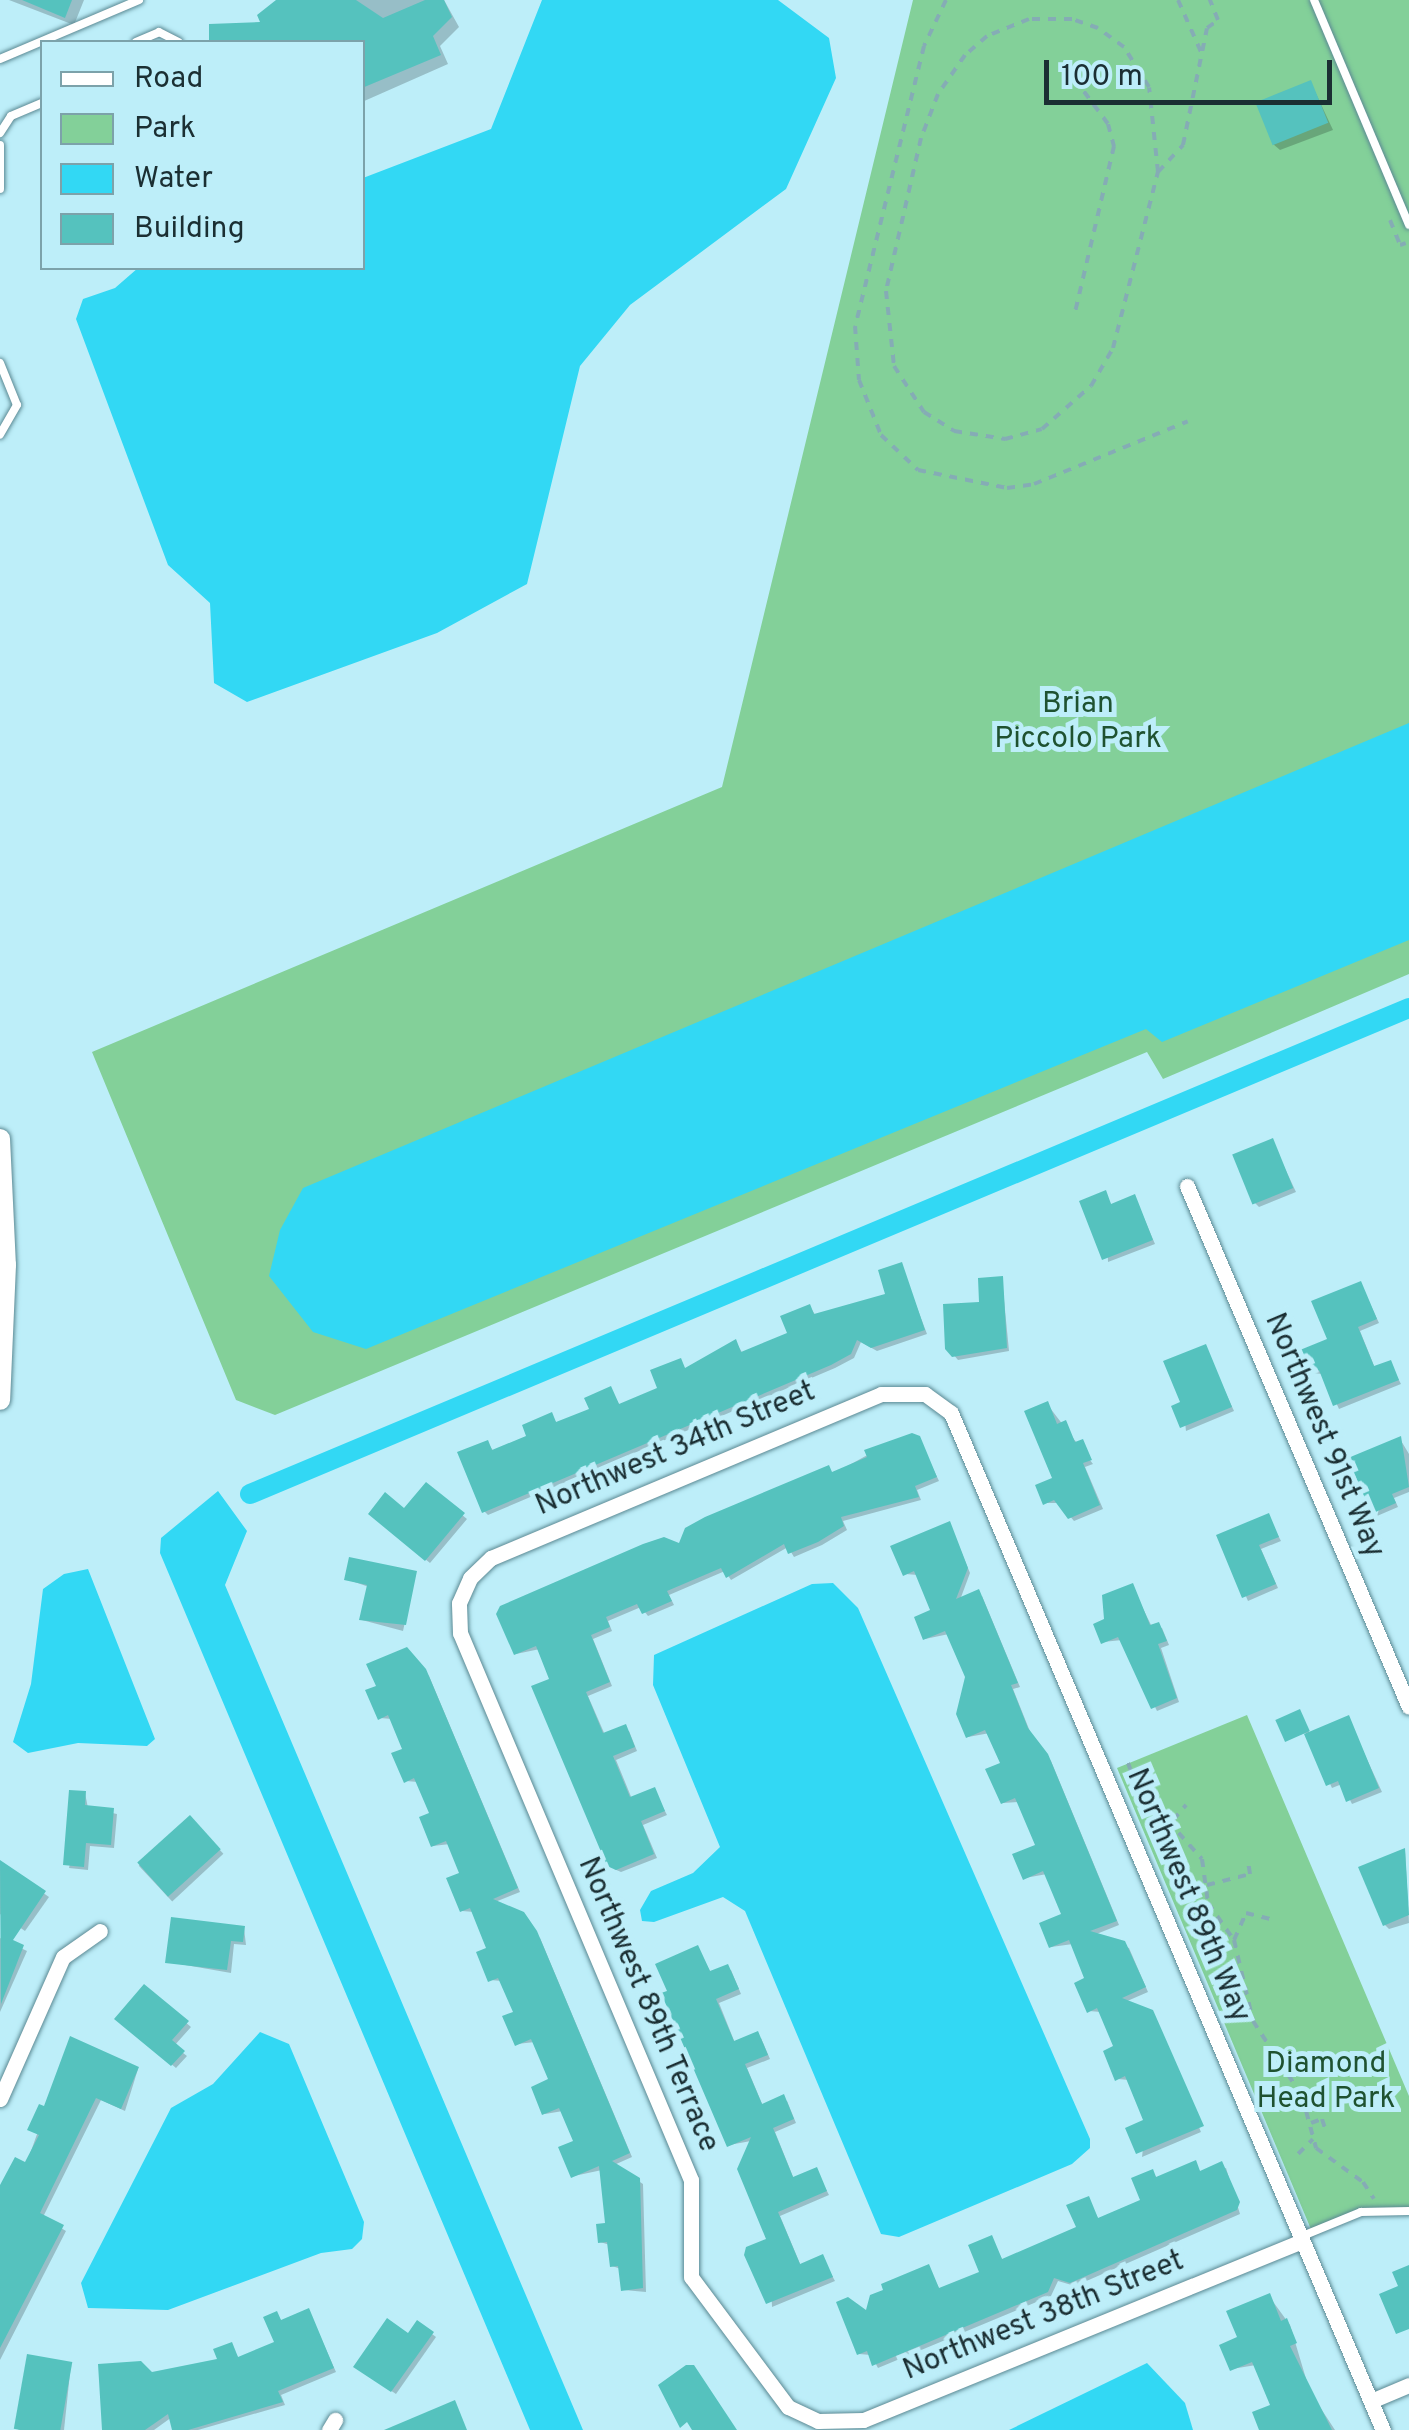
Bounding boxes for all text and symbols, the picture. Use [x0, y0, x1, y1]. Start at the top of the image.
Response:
legend [40, 40, 365, 270]
scale bar [1049, 40, 1336, 102]
text: 100 m [1061, 59, 1143, 96]
text: Road [134, 61, 203, 98]
text: Park [134, 111, 196, 148]
text: Water [134, 161, 213, 198]
text: Building [134, 211, 245, 248]
park label: Brian Piccolo Park [994, 687, 1162, 758]
street label: Northwest 91st Way [1255, 1308, 1391, 1564]
street label: Northwest 34th Street [531, 1375, 821, 1525]
street label: Northwest 89th Way [1117, 1763, 1257, 2029]
street label: Northwest 89th Terrace [568, 1851, 726, 2159]
park label: Diamond Head Park [1256, 2047, 1396, 2118]
street label: Northwest 38th Street [898, 2244, 1190, 2390]

